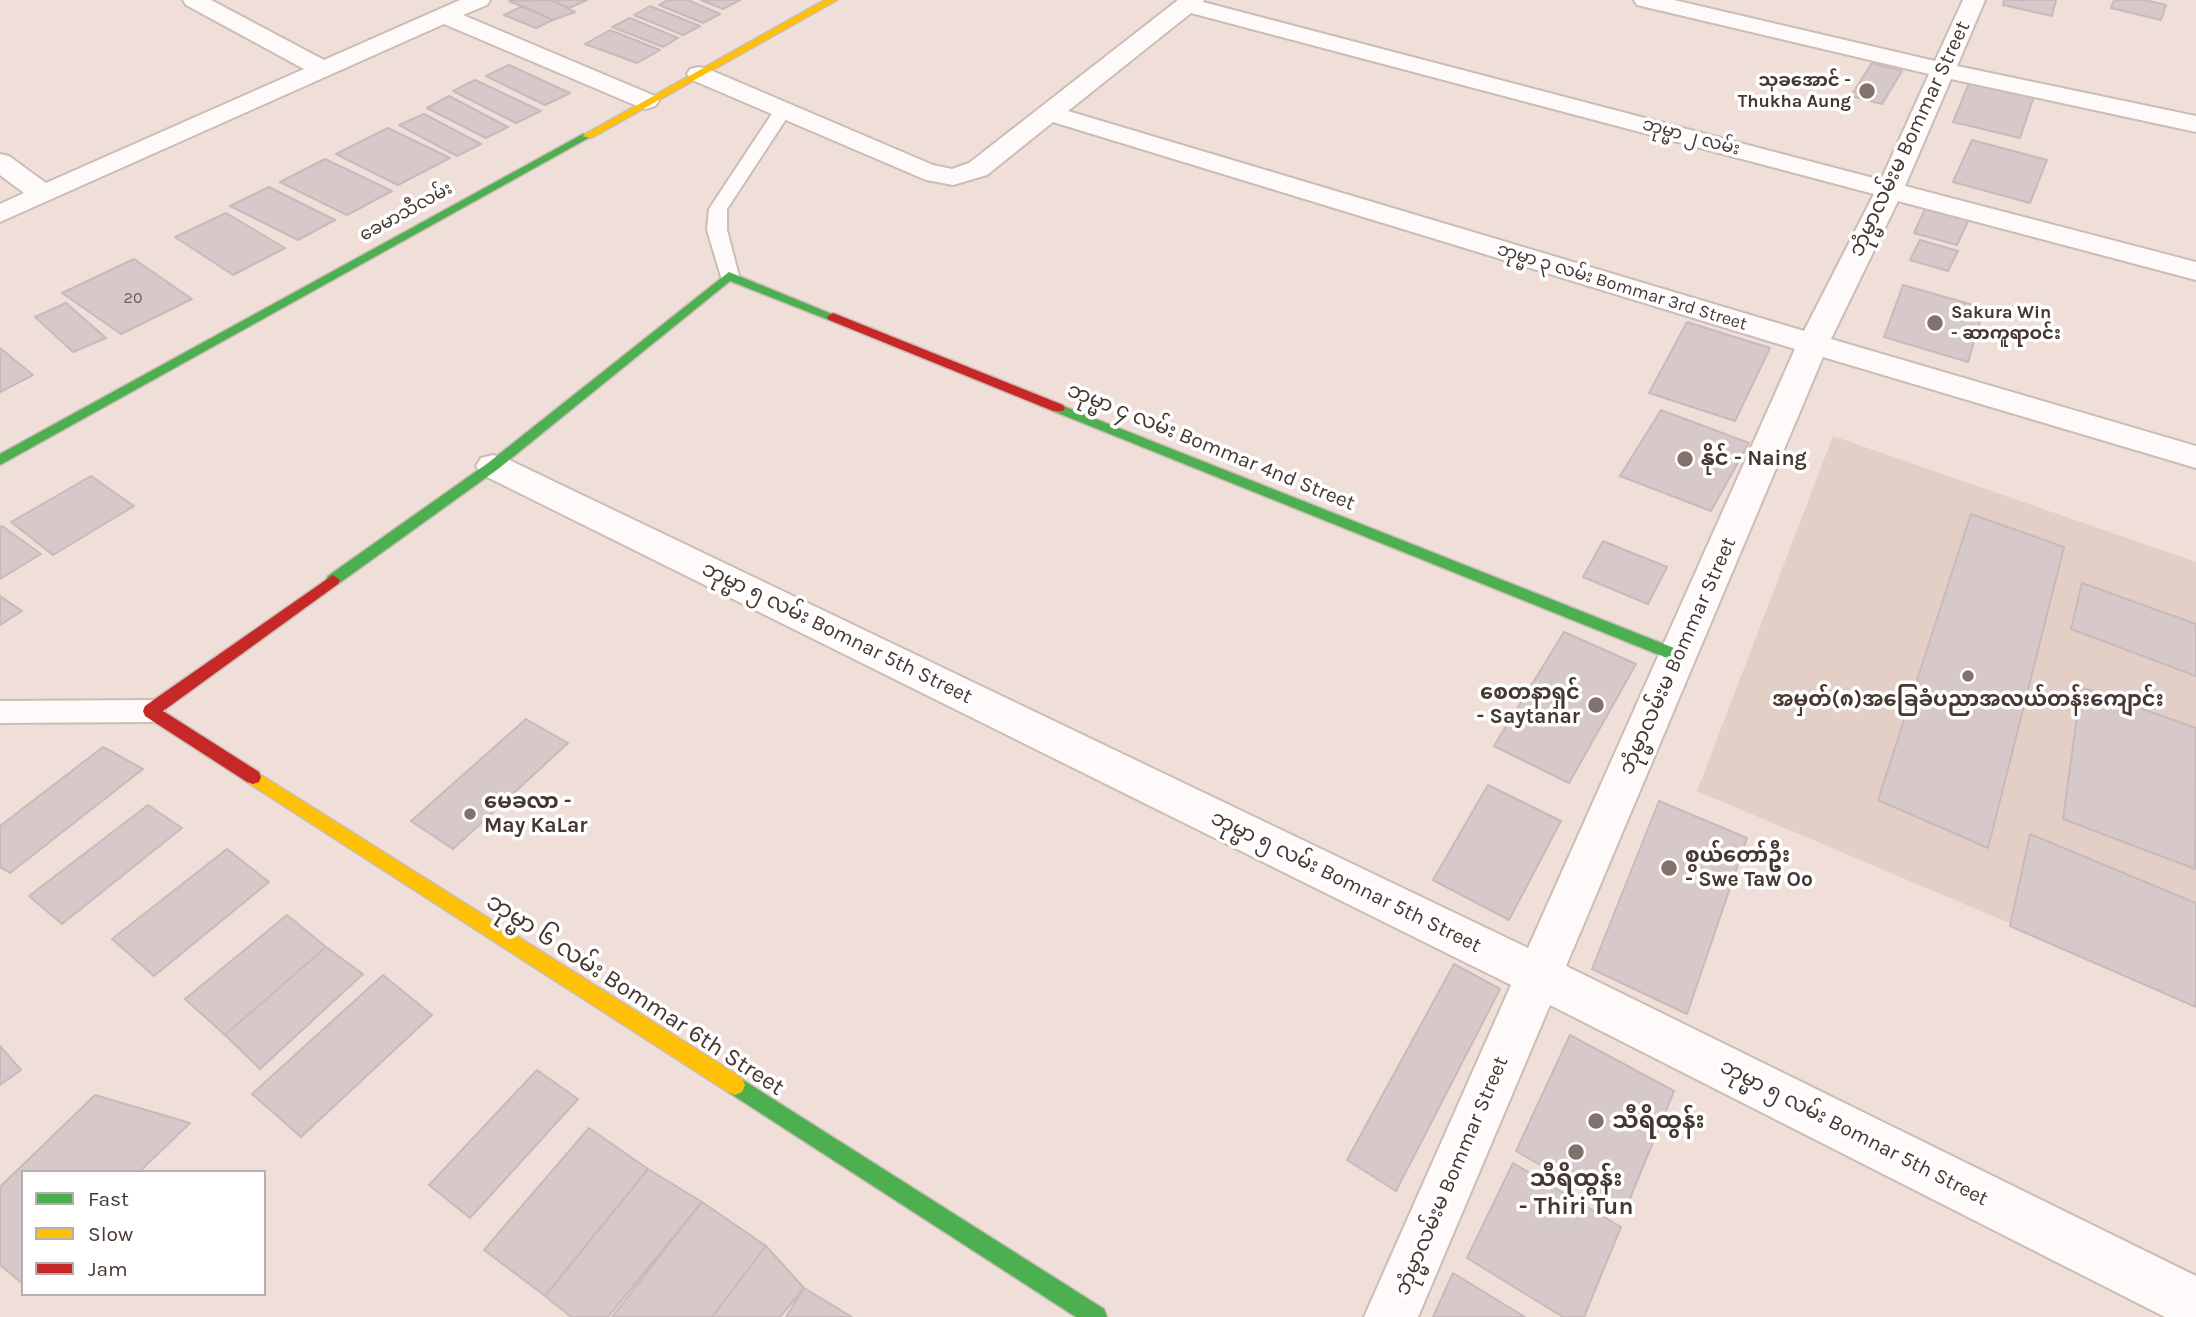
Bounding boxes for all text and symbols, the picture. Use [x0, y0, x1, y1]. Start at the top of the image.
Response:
street label: ဘုံမ္မာလမ်းမ Bommar Street [1844, 17, 1976, 261]
place label: သုခအောင် - Thukha Aung [1738, 70, 1851, 112]
marker: သုခအောင် - Thukha Aung [1857, 81, 1877, 101]
street label: ဘုမ္မာ ၂ လမ်း [1640, 114, 1742, 160]
street label: ခေမာသီလမ်း [356, 178, 456, 246]
street label: ဘုမ္မာ ၃ လမ်း Bommar 3rd Street [1494, 239, 1750, 335]
house number: 20 [124, 288, 142, 308]
place label: Sakura Win - ဆာကူရာဝင်း [1951, 302, 2061, 344]
marker: Sakura Win - ဆာကူရာဝင်း [1925, 313, 1945, 333]
street label: ဘုမ္မာ ၄ လမ်း Bommar 4nd Street [1064, 378, 1358, 516]
place label: နိုင် - Naing [1701, 446, 1807, 472]
marker: နိုင် - Naing [1675, 449, 1695, 469]
street label: ဘုံမ္မာလမ်းမ Bommar Street [1614, 533, 1742, 779]
street label: ဘုမ္မာ ၅ လမ်း Bomnar 5th Street [698, 556, 976, 710]
marker: အမှတ်(၈)အခြေခံပညာအလယ်တန်းကျောင်း [1960, 668, 1976, 684]
place label: စေတနာရှင် - Saytanar [1476, 680, 1580, 730]
place label: အမှတ်(၈)အခြေခံပညာအလယ်တန်းကျောင်း [1772, 687, 2164, 713]
marker: စေတနာရှင် - Saytanar [1586, 695, 1606, 715]
place label: မေခလာ - May KaLar [484, 789, 587, 839]
street label: ဘုမ္မာ ၅ လမ်း Bomnar 5th Street [1207, 805, 1485, 959]
marker: မေခလာ - May KaLar [462, 806, 478, 822]
place label: စွယ်တော်ဦး - Swe Taw Oo [1685, 843, 1813, 893]
marker: စွယ်တော်ဦး - Swe Taw Oo [1659, 858, 1679, 878]
street label: ဘုမ္မာ ၆ လမ်း Bommar 6th Street [481, 888, 789, 1102]
street label: ဘုံမ္မာလမ်းမ Bommar Street [1390, 1053, 1514, 1299]
street label: ဘုမ္မာ ၅ လမ်း Bomnar 5th Street [1716, 1054, 1992, 1212]
place label: သီရိထွန်း [1612, 1107, 1705, 1135]
marker: သီရိထွန်း [1586, 1111, 1606, 1131]
marker: သီရိထွန်း - Thiri Tun [1566, 1142, 1586, 1162]
place label: သီရိထွန်း - Thiri Tun [1519, 1165, 1633, 1221]
legend [21, 1170, 266, 1296]
text: Fast [88, 1187, 129, 1211]
text: Slow [88, 1222, 133, 1246]
text: Jam [88, 1257, 128, 1281]

